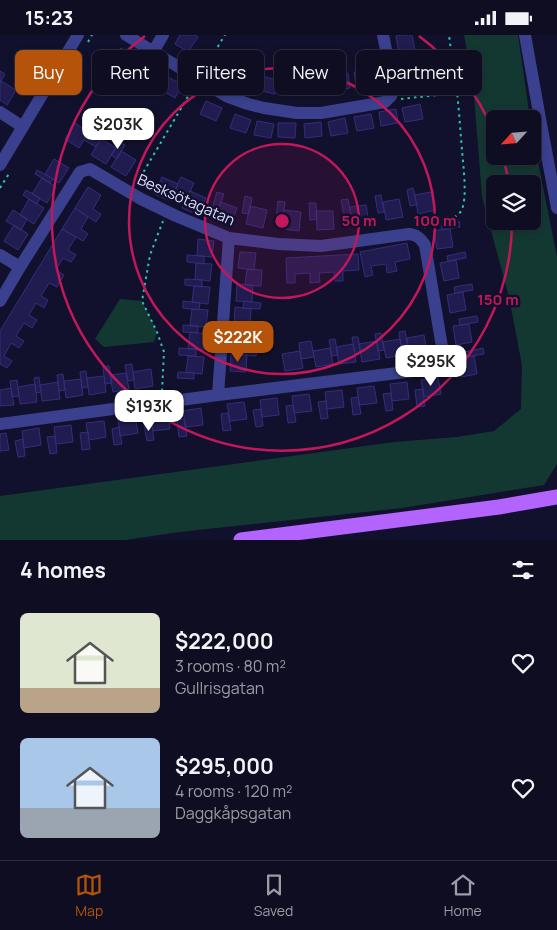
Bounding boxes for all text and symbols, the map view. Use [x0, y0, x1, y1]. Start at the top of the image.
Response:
text: 15:23 [25, 5, 73, 31]
chip: Buy [15, 50, 82, 95]
chip: Rent [92, 50, 168, 95]
chip: Filters [178, 50, 264, 95]
chip: New [274, 50, 346, 95]
chip: Apartment [356, 50, 482, 95]
pin: $203K [83, 107, 153, 150]
north arrow [486, 110, 541, 165]
map controls [486, 110, 541, 230]
text: $203K [93, 113, 143, 135]
street label: Besksötagatan [134, 169, 238, 230]
button: layers [486, 175, 541, 230]
text: 50 m [341, 210, 377, 231]
text: 100 m [414, 210, 456, 231]
centre of rings [273, 212, 291, 230]
text: 150 m [477, 289, 519, 310]
pin: $222K [203, 321, 273, 363]
text: $222K [214, 326, 262, 348]
pin: $295K [396, 345, 466, 387]
text: $295K [406, 350, 456, 372]
pin: $193K [114, 389, 184, 432]
text: $193K [126, 395, 172, 417]
text: 4 homes [20, 556, 106, 584]
icon: filters [509, 556, 537, 584]
text: $222,000 [175, 627, 274, 655]
icon: home [60, 633, 120, 693]
icon: heart [509, 649, 537, 677]
text: 3 rooms · 80 m² [175, 655, 286, 677]
text: Gullrisgatan [175, 677, 264, 699]
text: $295,000 [175, 752, 274, 780]
icon: home [60, 758, 120, 818]
icon: heart [509, 774, 537, 802]
text: 4 rooms · 120 m² [175, 780, 292, 802]
text: Daggkåpsgatan [175, 802, 291, 824]
tab: Map [75, 871, 103, 920]
tab: Saved [254, 871, 293, 920]
tab: Home [444, 871, 482, 920]

